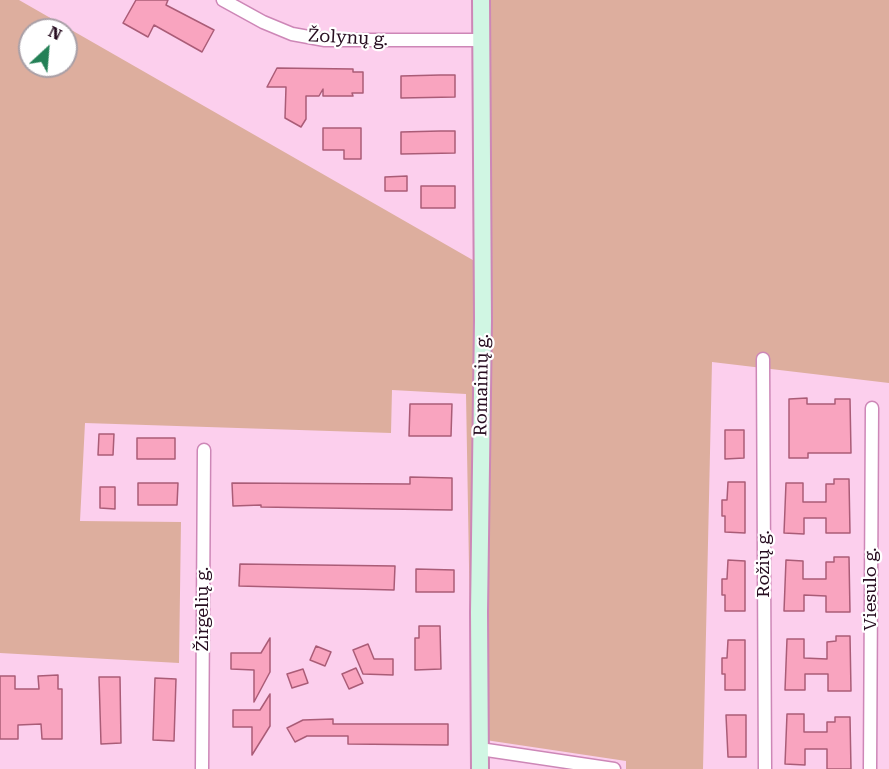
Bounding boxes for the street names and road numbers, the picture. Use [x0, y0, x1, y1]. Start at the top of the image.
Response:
street label: Žolynų g. [307, 25, 389, 51]
street label: Romainių g. [470, 333, 494, 437]
street label: Rožių g. [753, 530, 775, 598]
street label: Viesulo g. [860, 547, 882, 631]
street label: Žirgelių g. [192, 567, 214, 651]

